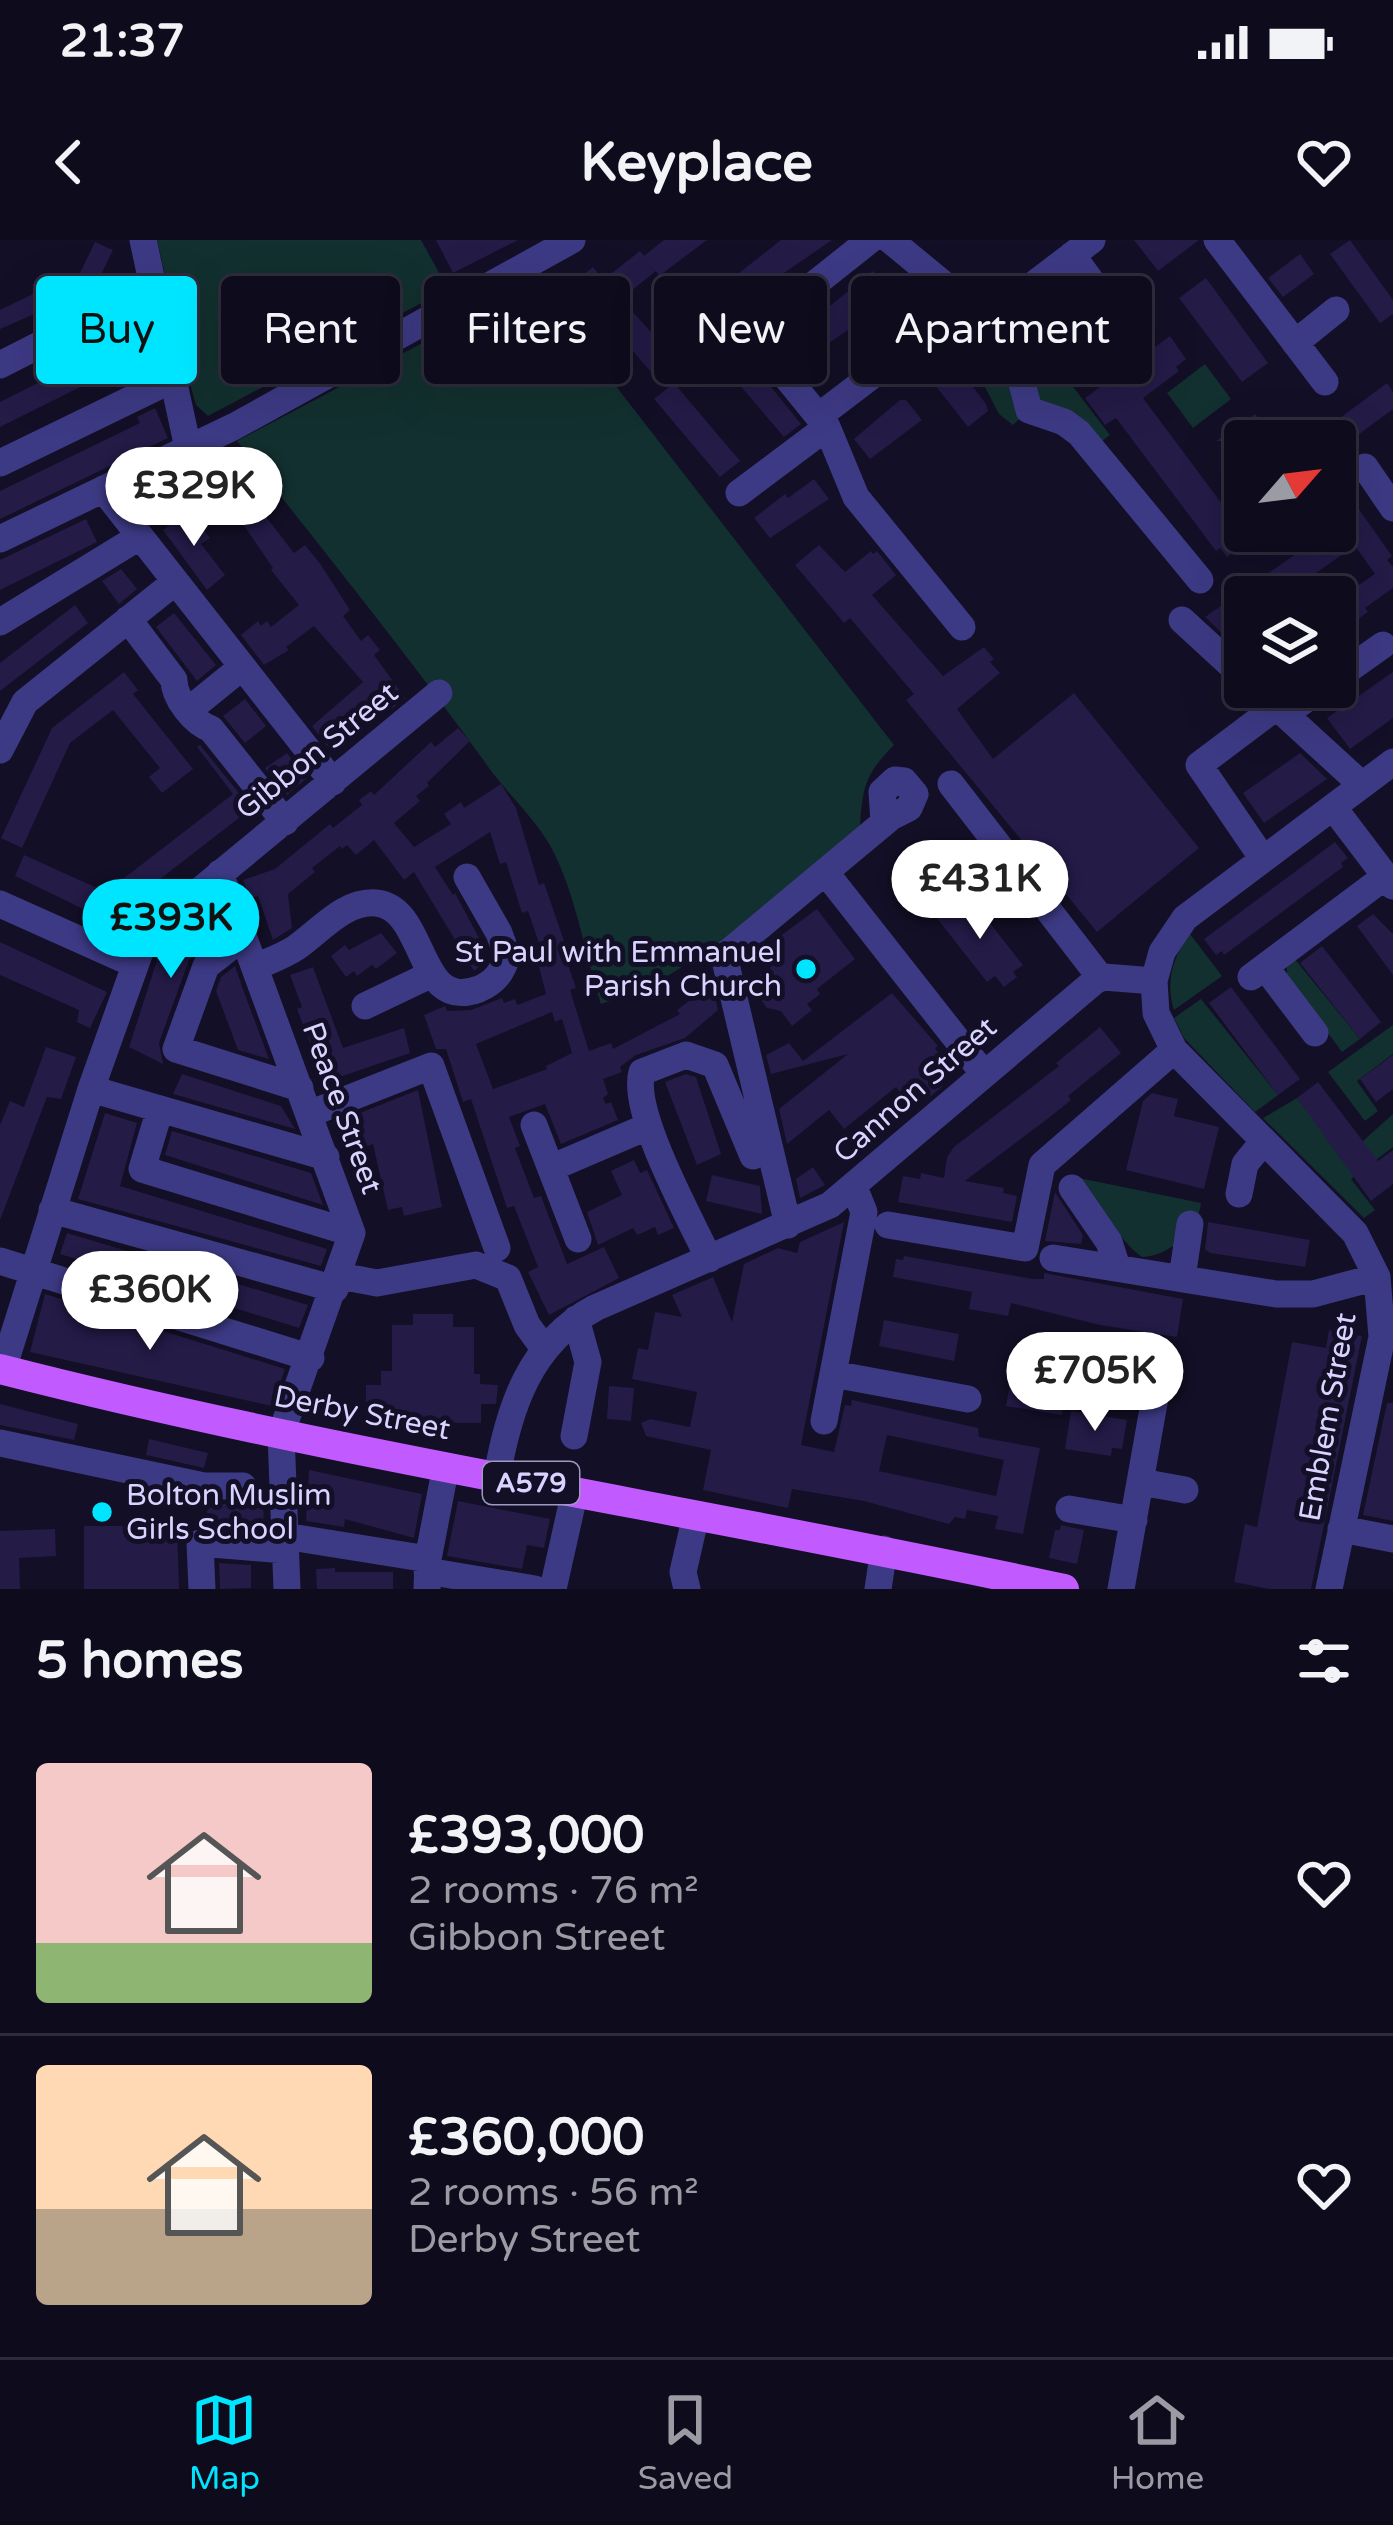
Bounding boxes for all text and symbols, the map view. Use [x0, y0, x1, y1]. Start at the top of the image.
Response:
text: 21:37 [60, 15, 185, 69]
icon: back [36, 129, 102, 195]
icon: heart [1291, 129, 1357, 195]
text: Keyplace [580, 130, 813, 195]
chip: Buy [36, 276, 197, 384]
chip: Rent [221, 276, 400, 384]
chip: Filters [424, 276, 630, 384]
chip: New [654, 276, 827, 384]
chip: Apartment [851, 276, 1152, 384]
north arrow [1224, 420, 1356, 552]
map controls [1224, 420, 1356, 708]
pin: £329K [110, 447, 278, 549]
text: £329K [132, 462, 256, 509]
button: layers [1224, 576, 1356, 708]
street label: Gibbon Street [228, 674, 406, 828]
pin: £431K [896, 840, 1064, 942]
text: £431K [918, 855, 1042, 902]
pin: £393K [87, 879, 255, 981]
text: £393K [109, 894, 233, 941]
place label: St Paul with Emmanuel Parish Church [455, 934, 782, 1005]
marker: St Paul with Emmanuel Parish Church [793, 956, 819, 982]
street label: Cannon Street [826, 1009, 1004, 1171]
street label: Peace Street [294, 1017, 390, 1199]
pin: £360K [66, 1251, 234, 1353]
text: £360K [88, 1266, 212, 1313]
street label: Emblem Street [1291, 1310, 1365, 1524]
pin: £705K [1011, 1332, 1179, 1434]
text: £705K [1033, 1347, 1157, 1394]
street label: Derby Street [271, 1378, 453, 1448]
road number: A579 [483, 1462, 579, 1504]
place label: Bolton Muslim Girls School [126, 1477, 332, 1548]
marker: Bolton Muslim Girls School [89, 1499, 115, 1525]
icon: filters [1291, 1628, 1357, 1694]
text: 5 homes [36, 1630, 244, 1692]
text: £393,000 [408, 1805, 644, 1867]
icon: home [132, 1811, 276, 1955]
icon: heart [1291, 1850, 1357, 1916]
text: 2 rooms · 76 m² [408, 1867, 699, 1914]
text: Gibbon Street [408, 1914, 666, 1961]
text: £360,000 [408, 2107, 644, 2169]
icon: home [132, 2113, 276, 2257]
icon: heart [1291, 2152, 1357, 2218]
text: 2 rooms · 56 m² [408, 2169, 699, 2216]
text: Derby Street [408, 2216, 640, 2263]
tab: Map [189, 2387, 260, 2498]
tab: Saved [638, 2387, 733, 2498]
tab: Home [1111, 2387, 1204, 2498]

